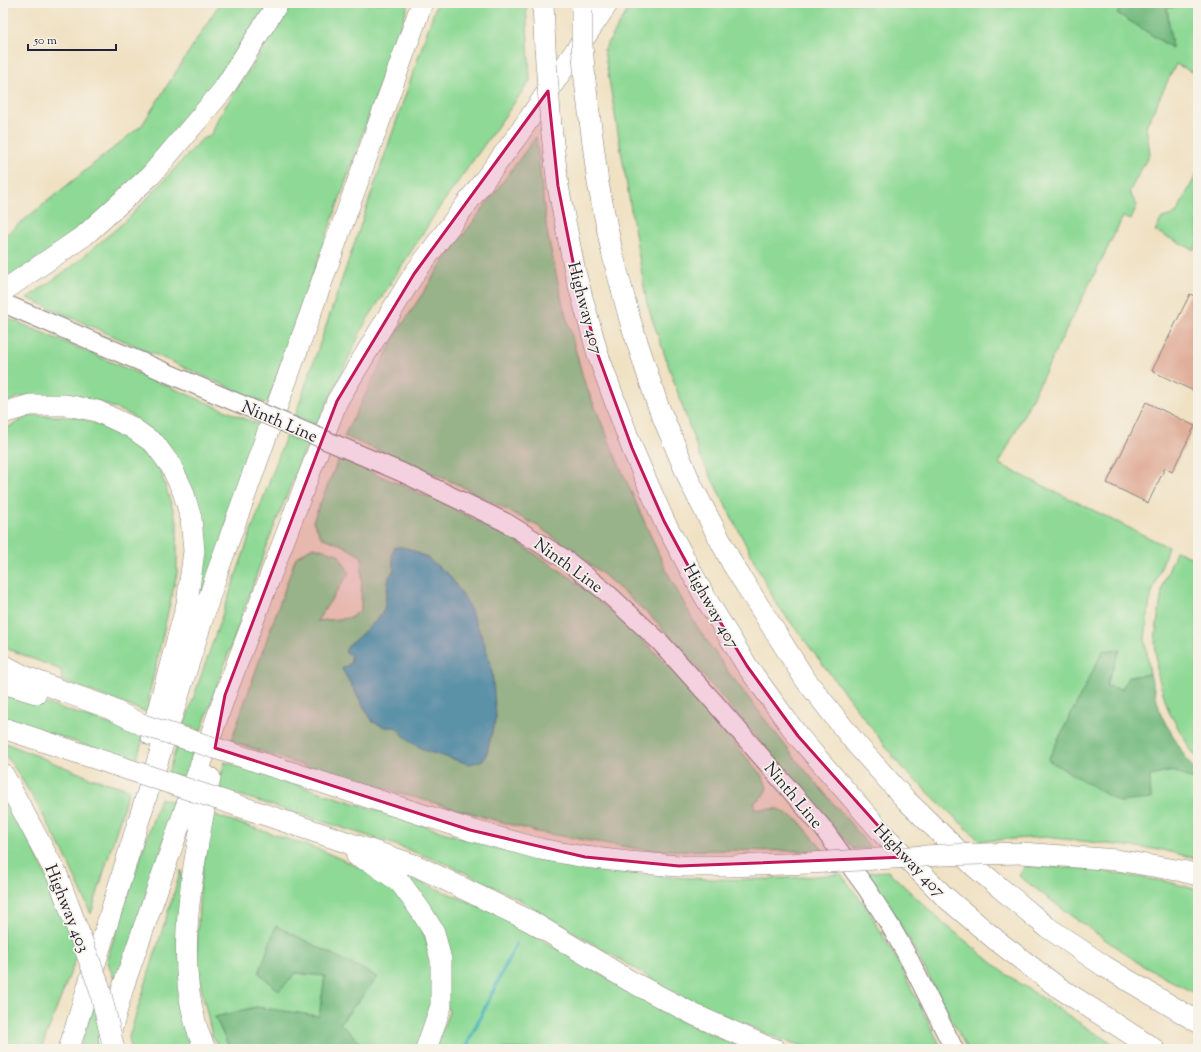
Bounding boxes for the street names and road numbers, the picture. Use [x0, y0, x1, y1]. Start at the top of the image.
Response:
street label: Highway 407 [560, 260, 608, 358]
street label: Ninth Line [237, 396, 321, 450]
street label: Ninth Line [528, 533, 607, 600]
street label: Highway 407 [676, 560, 745, 654]
street label: Ninth Line [757, 758, 828, 835]
street label: Highway 407 [867, 819, 950, 904]
street label: Highway 403 [38, 861, 95, 956]

